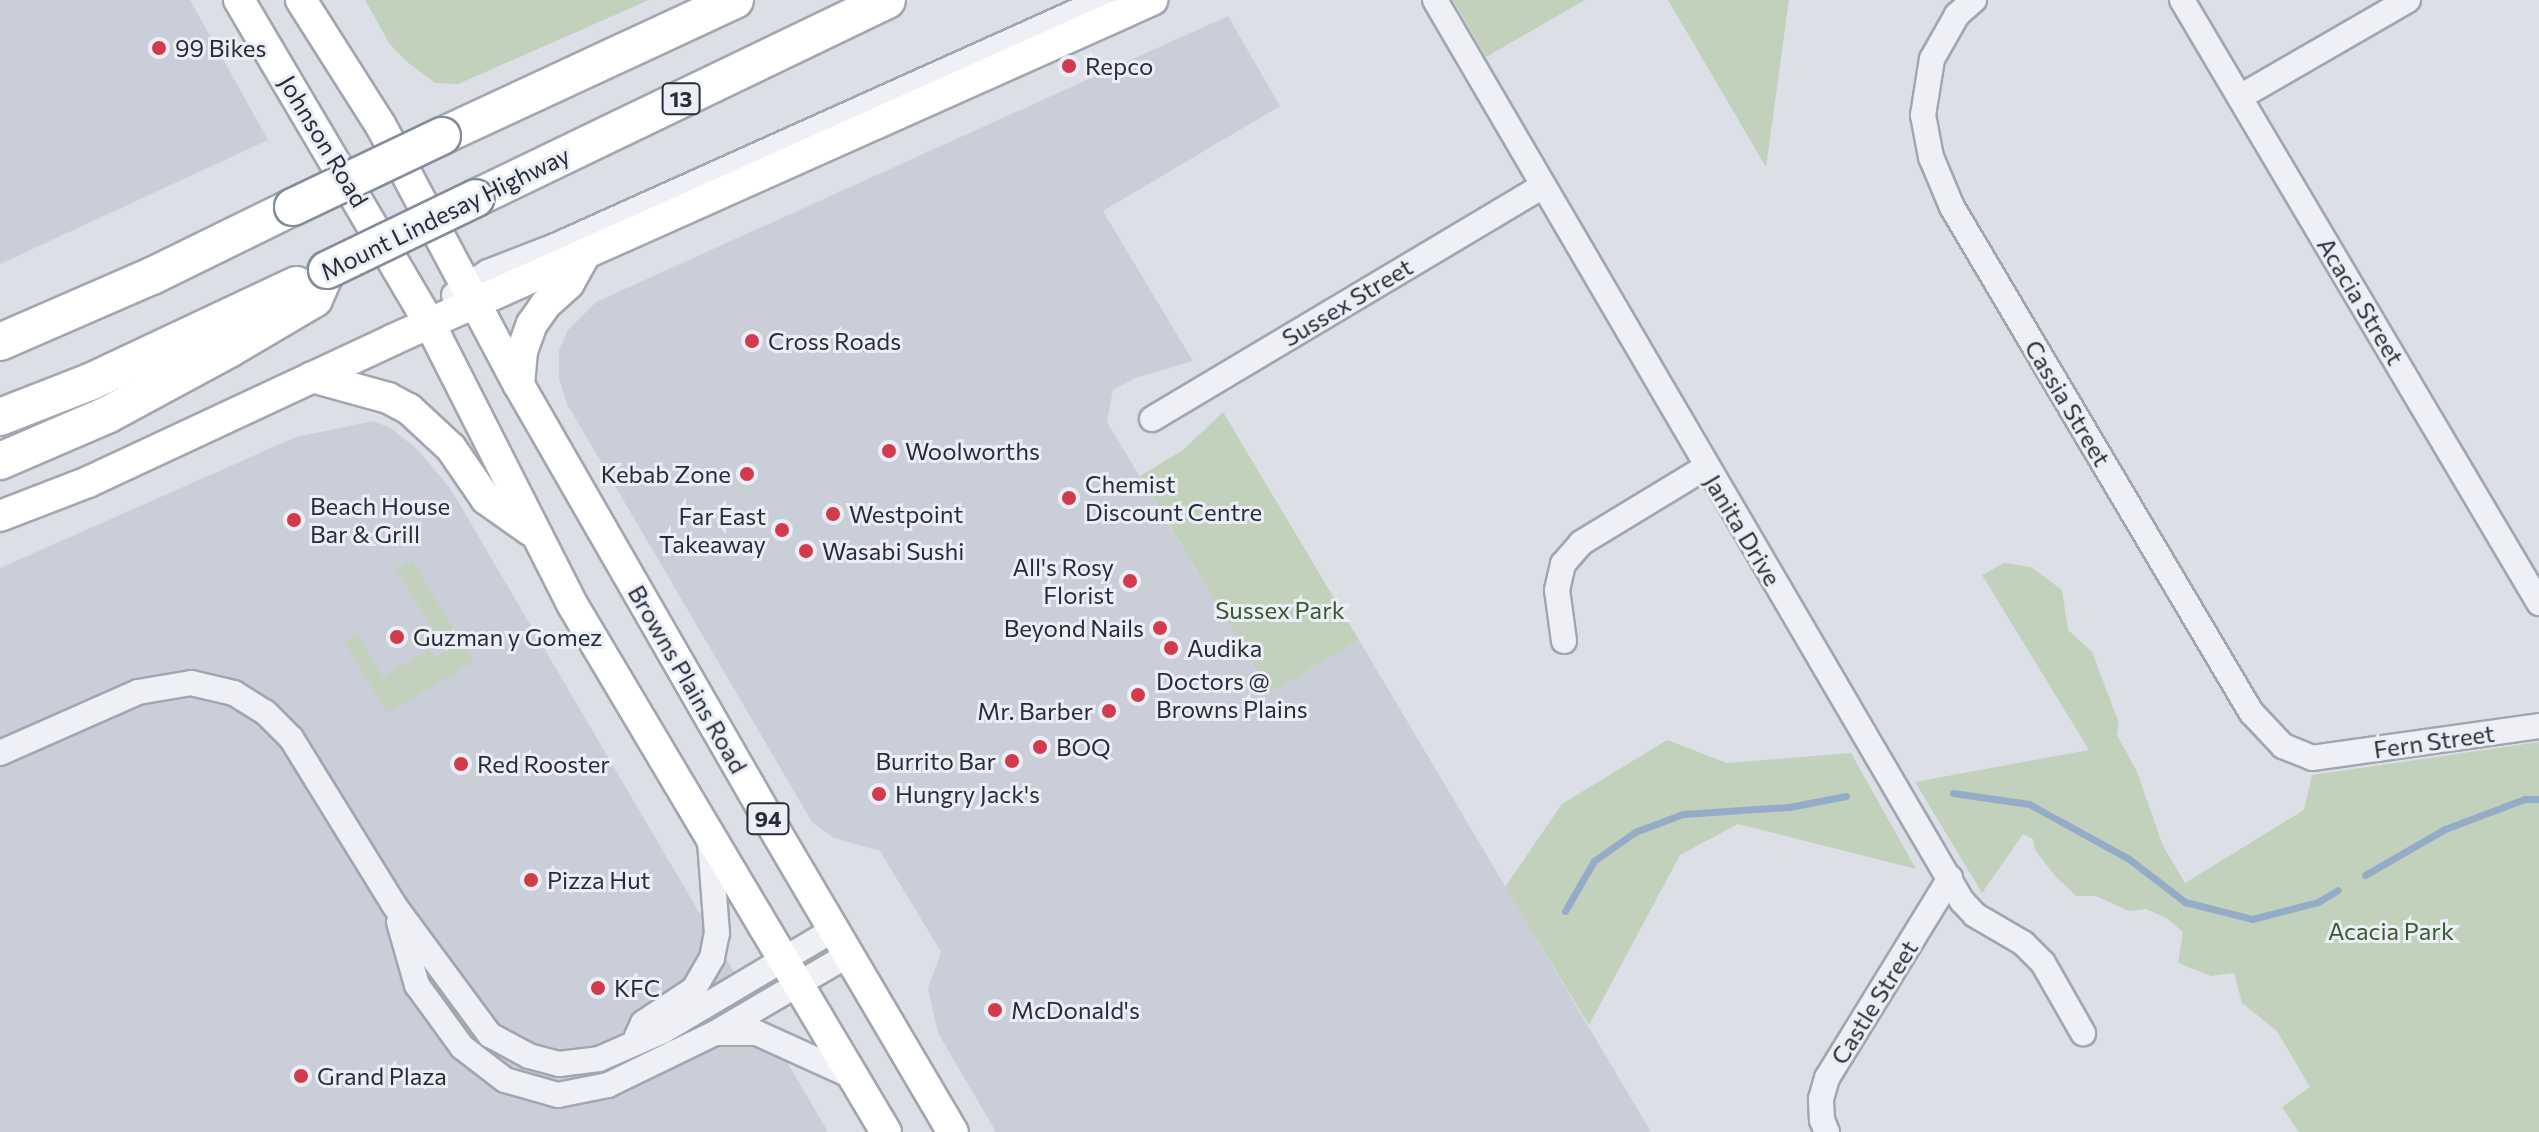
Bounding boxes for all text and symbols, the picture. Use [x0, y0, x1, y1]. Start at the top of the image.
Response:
place label: 99 Bikes [175, 34, 266, 62]
marker: 99 Bikes [150, 39, 168, 57]
place label: Repco [1085, 52, 1153, 80]
marker: Repco [1060, 57, 1078, 75]
street label: Johnson Road [273, 70, 375, 212]
road number: 13 [661, 81, 701, 117]
street label: Mount Lindesay Highway [316, 140, 574, 286]
street label: Acacia Street [2312, 232, 2410, 370]
street label: Sussex Street [1277, 252, 1417, 352]
place label: Cross Roads [768, 327, 901, 355]
marker: Cross Roads [743, 332, 761, 350]
street label: Cassia Street [2019, 335, 2117, 471]
place label: Woolworths [905, 437, 1040, 465]
marker: Woolworths [880, 442, 898, 460]
place label: Kebab Zone [601, 460, 731, 488]
marker: Kebab Zone [738, 465, 756, 483]
street label: Janita Drive [1699, 469, 1787, 591]
place label: Chemist Discount Centre [1085, 470, 1262, 526]
marker: Chemist Discount Centre [1060, 489, 1078, 507]
place label: Beach House Bar & Grill [310, 492, 450, 548]
place label: Westpoint [849, 500, 963, 528]
place label: Far East Takeaway [659, 502, 766, 558]
marker: Westpoint [824, 505, 842, 523]
marker: Beach House Bar & Grill [285, 511, 303, 529]
marker: Far East Takeaway [773, 521, 791, 539]
place label: Wasabi Sushi [822, 537, 965, 565]
marker: Wasabi Sushi [797, 542, 815, 560]
place label: All's Rosy Florist [1012, 553, 1114, 609]
marker: All's Rosy Florist [1121, 572, 1139, 590]
street label: Browns Plains Road [622, 580, 754, 778]
park label: Sussex Park [1215, 596, 1345, 624]
place label: Beyond Nails [1004, 614, 1144, 642]
marker: Beyond Nails [1151, 619, 1169, 637]
place label: Guzman y Gomez [413, 623, 602, 651]
marker: Guzman y Gomez [388, 628, 406, 646]
place label: Audika [1187, 634, 1262, 662]
marker: Audika [1162, 639, 1180, 657]
place label: Doctors @ Browns Plains [1156, 667, 1308, 723]
marker: Doctors @ Browns Plains [1127, 684, 1149, 706]
place label: Mr. Barber [977, 697, 1093, 725]
marker: Mr. Barber [1100, 702, 1118, 720]
street label: Fern Street [2372, 718, 2496, 764]
place label: BOQ [1056, 733, 1111, 761]
marker: BOQ [1031, 738, 1049, 756]
place label: Burrito Bar [876, 747, 996, 775]
place label: Red Rooster [477, 750, 610, 778]
marker: Burrito Bar [1003, 752, 1021, 770]
marker: Red Rooster [452, 755, 470, 773]
place label: Hungry Jack's [895, 780, 1040, 808]
marker: Hungry Jack's [870, 785, 888, 803]
road number: 94 [746, 801, 790, 837]
place label: Pizza Hut [547, 866, 650, 894]
marker: Pizza Hut [522, 871, 540, 889]
park label: Acacia Park [2328, 917, 2454, 945]
street label: Castle Street [1824, 935, 1924, 1069]
place label: KFC [614, 974, 660, 1002]
marker: KFC [589, 979, 607, 997]
place label: McDonald's [1011, 996, 1140, 1024]
marker: McDonald's [986, 1001, 1004, 1019]
place label: Grand Plaza [317, 1062, 447, 1090]
marker: Grand Plaza [292, 1067, 310, 1085]

